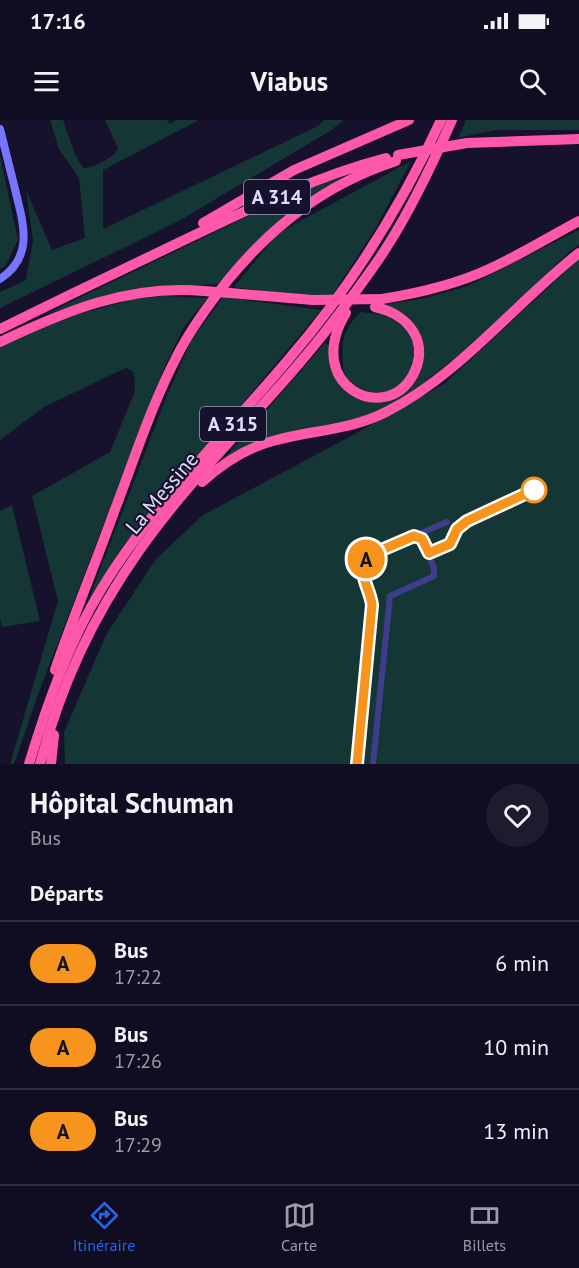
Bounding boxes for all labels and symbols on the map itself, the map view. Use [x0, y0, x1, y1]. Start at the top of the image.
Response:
road number: A 314 [244, 180, 310, 214]
road number: A 315 [200, 407, 266, 441]
street label: La Messine [119, 446, 204, 539]
unlabelled marker [521, 477, 547, 503]
line badge: A [346, 540, 386, 578]

